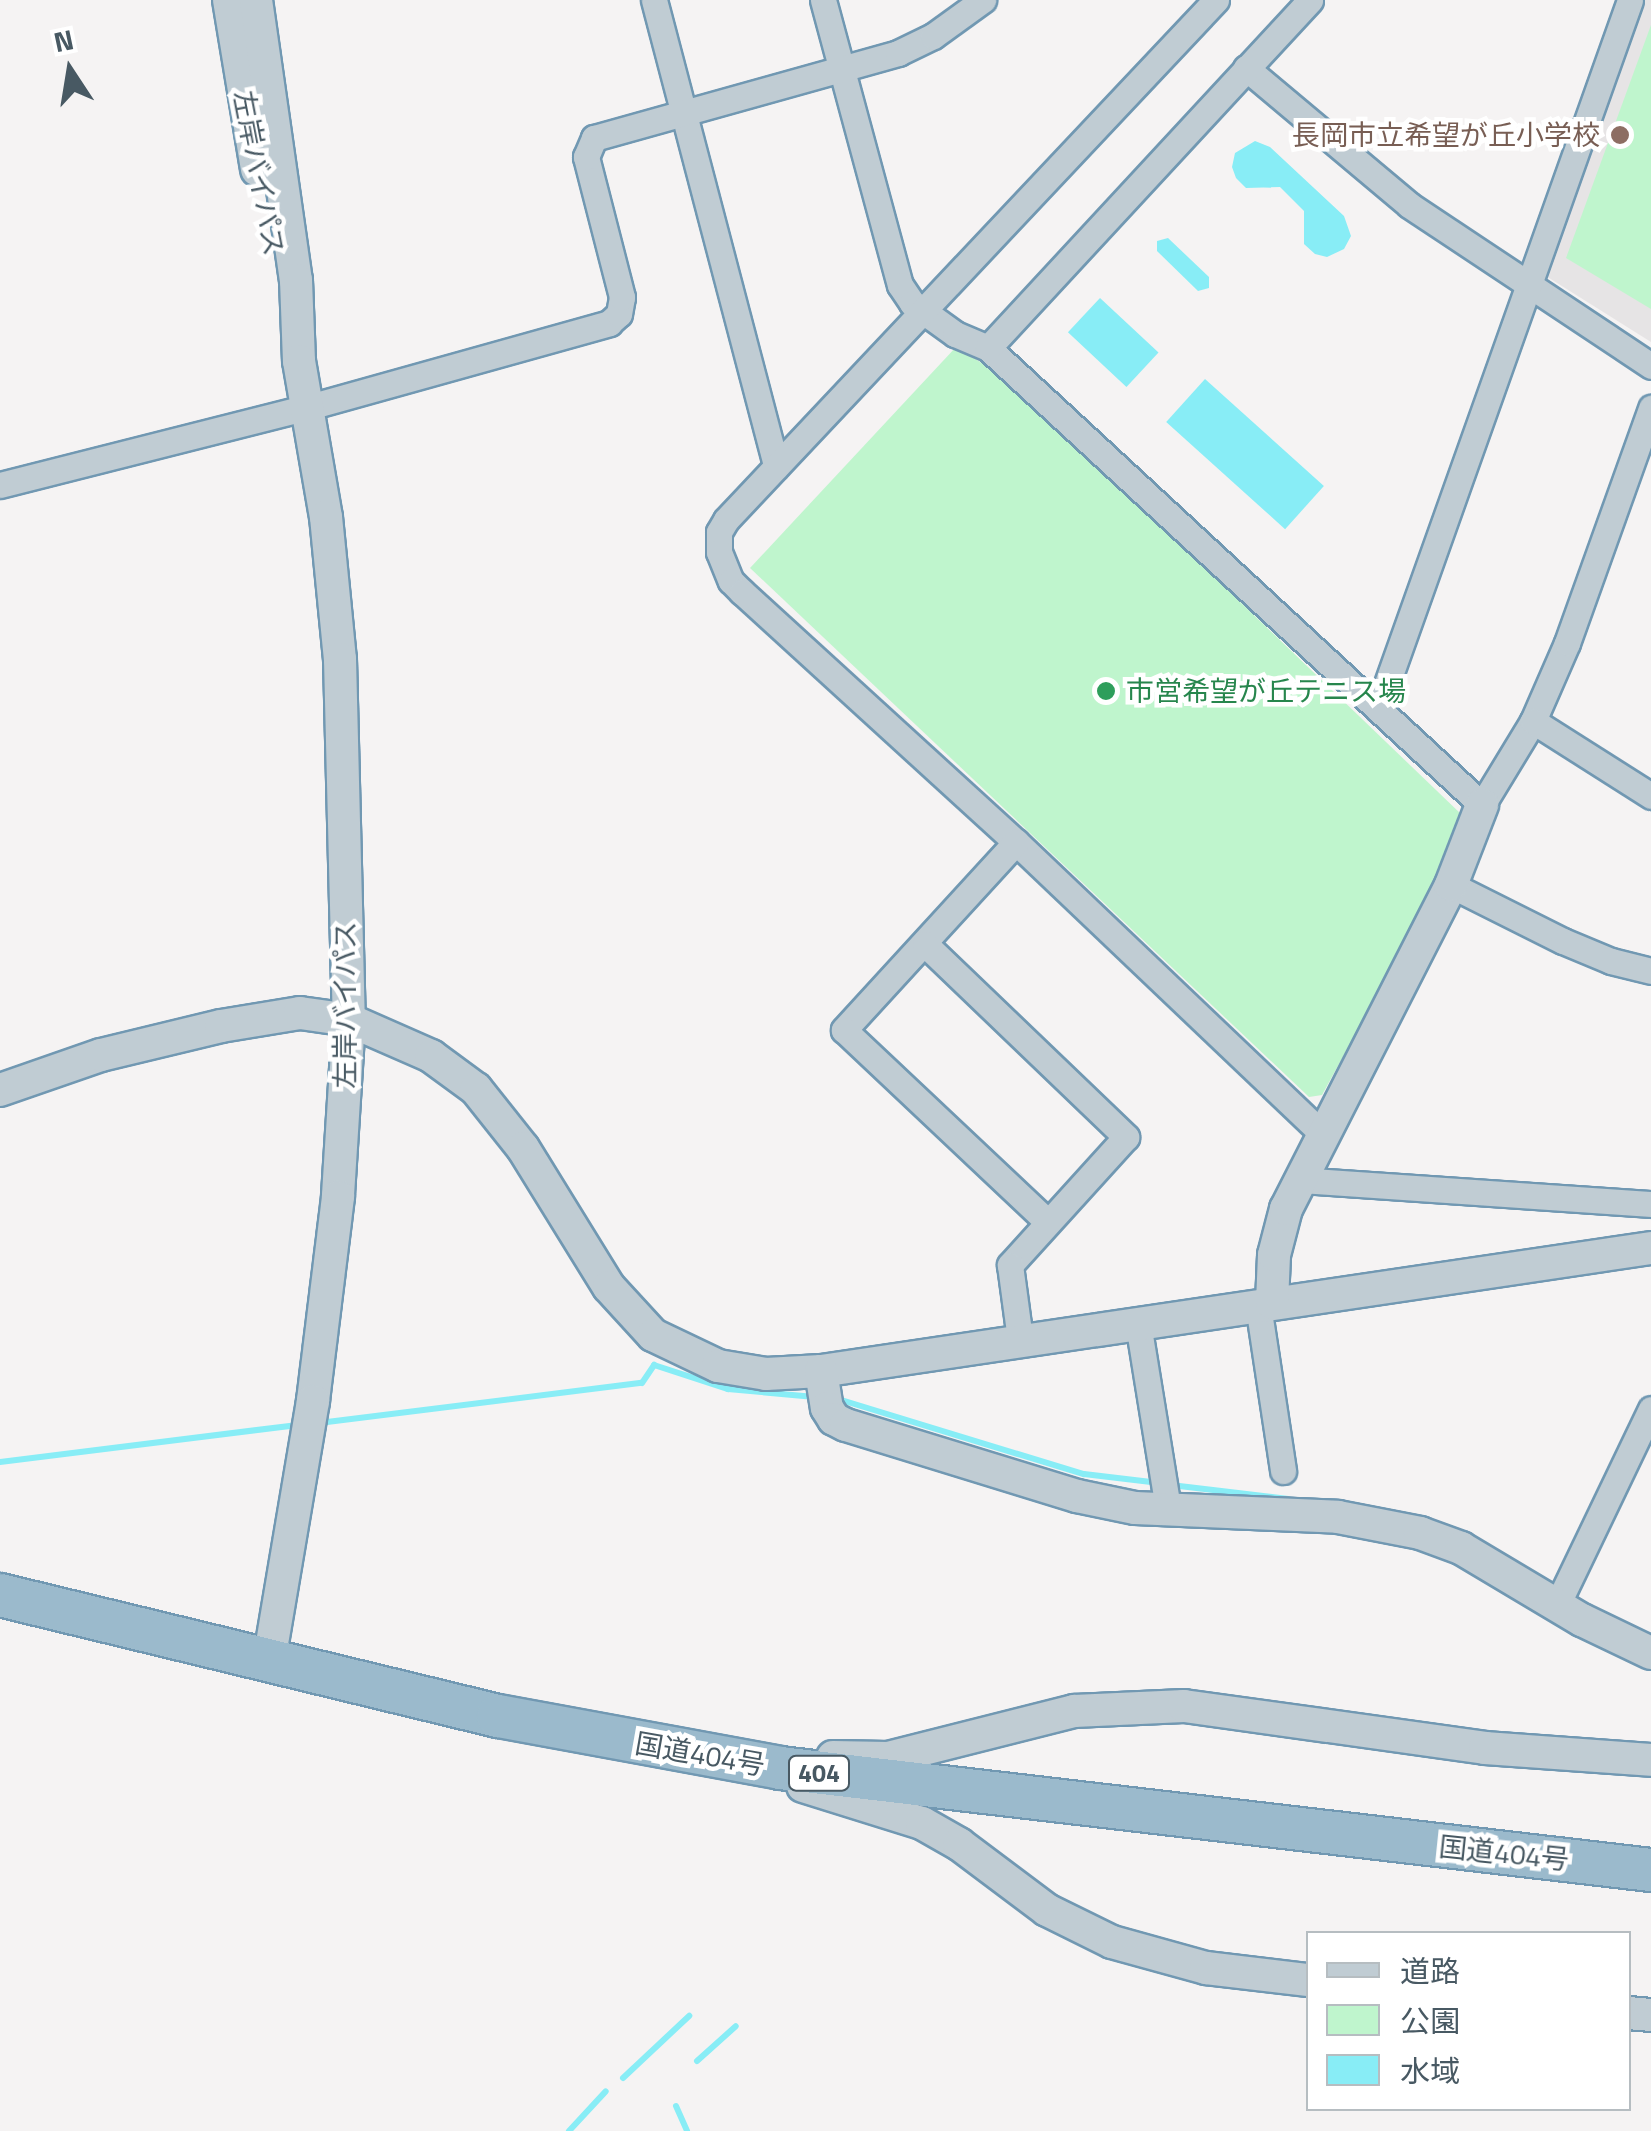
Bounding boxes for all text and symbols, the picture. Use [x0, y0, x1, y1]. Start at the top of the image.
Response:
text: N [50, 17, 78, 63]
north arrow [20, 20, 120, 120]
street label: 左岸バイパス [226, 87, 292, 259]
place label: 長岡市立希望が丘小学校 [1292, 118, 1600, 152]
marker: 長岡市立希望が丘小学校 [1609, 124, 1631, 146]
place label: 市営希望が丘テニス場 [1126, 674, 1406, 708]
marker: 市営希望が丘テニス場 [1095, 680, 1117, 702]
street label: 左岸バイパス [328, 921, 362, 1089]
street label: 国道404号 [633, 1726, 767, 1782]
road number: 404 [786, 1753, 852, 1793]
street label: 国道404号 [1437, 1829, 1571, 1877]
legend [1306, 1931, 1631, 2111]
text: 道路 [1400, 1948, 1460, 1994]
text: 公園 [1400, 1998, 1460, 2044]
text: 水域 [1400, 2048, 1460, 2094]

